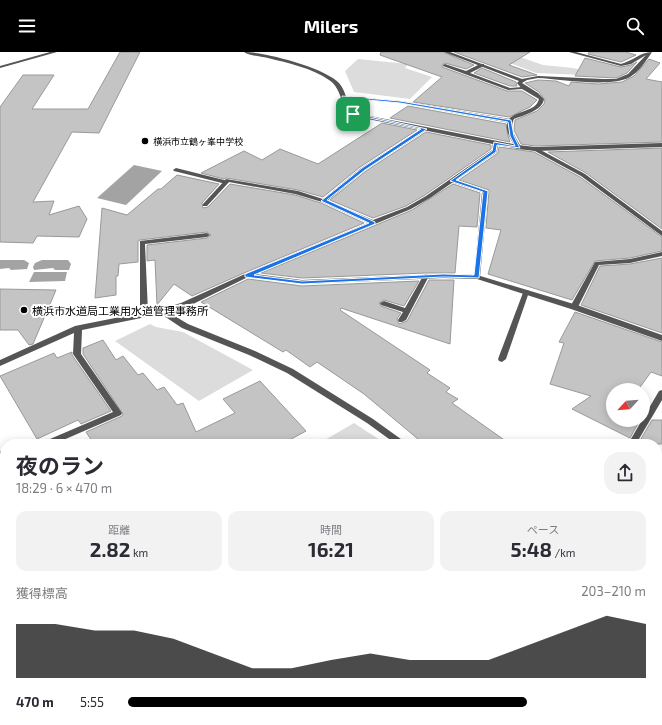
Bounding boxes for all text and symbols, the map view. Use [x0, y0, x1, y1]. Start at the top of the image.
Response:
icon: menu [16, 15, 38, 37]
text: Milers [304, 15, 358, 37]
icon: search [624, 15, 646, 37]
pin [336, 97, 370, 131]
icon: arrive [342, 103, 364, 125]
marker: 横浜市立鶴ヶ峯中学校 [140, 136, 150, 146]
place label: 横浜市立鶴ヶ峯中学校 [153, 136, 243, 147]
place label: 横浜市水道局工業用水道管理事務所 [32, 304, 209, 317]
marker: 横浜市水道局工業用水道管理事務所 [19, 305, 29, 315]
north arrow [606, 383, 650, 427]
map controls [606, 383, 650, 427]
text: 夜のラン [16, 452, 104, 478]
button: share [604, 452, 646, 494]
text: 18:29 · 6 × 470 m [16, 480, 112, 496]
text: 距離 [108, 523, 130, 536]
text: 時間 [320, 523, 342, 536]
text: ペース [527, 523, 559, 536]
text: 2.82 [90, 537, 130, 561]
text: 16:21 [308, 537, 354, 561]
text: 5:48 [511, 537, 552, 561]
text: km [130, 546, 148, 559]
text: /km [552, 546, 575, 559]
text: 203–210 m [581, 583, 646, 599]
text: 獲得標高 [16, 585, 68, 601]
text: 470 m [16, 694, 54, 710]
text: 5:55 [80, 694, 104, 710]

